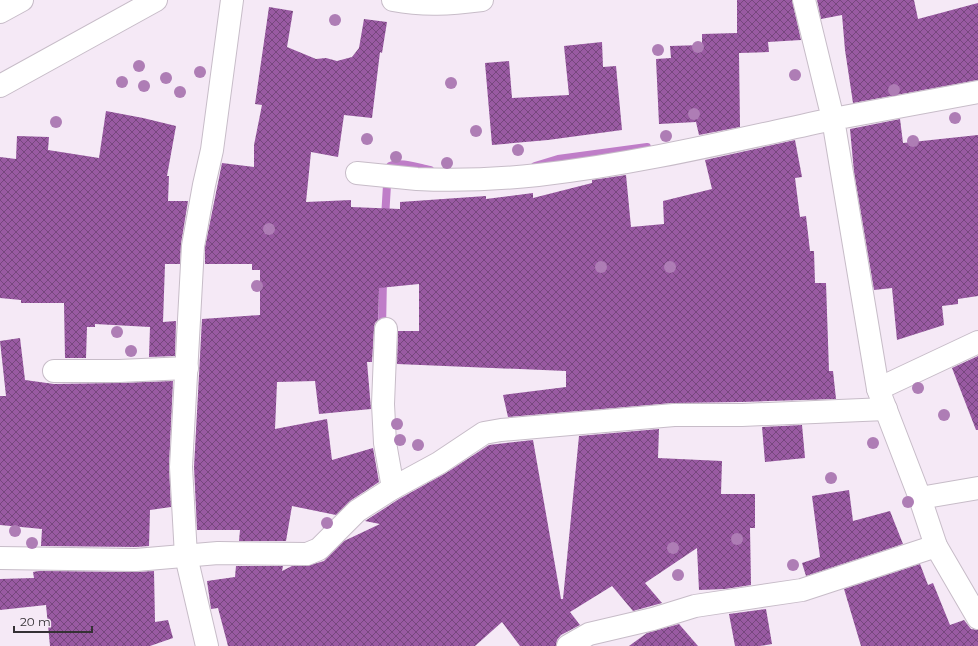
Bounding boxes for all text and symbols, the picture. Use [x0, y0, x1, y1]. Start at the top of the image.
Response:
scale bar [14, 608, 92, 634]
text: 20 m [20, 614, 51, 629]

